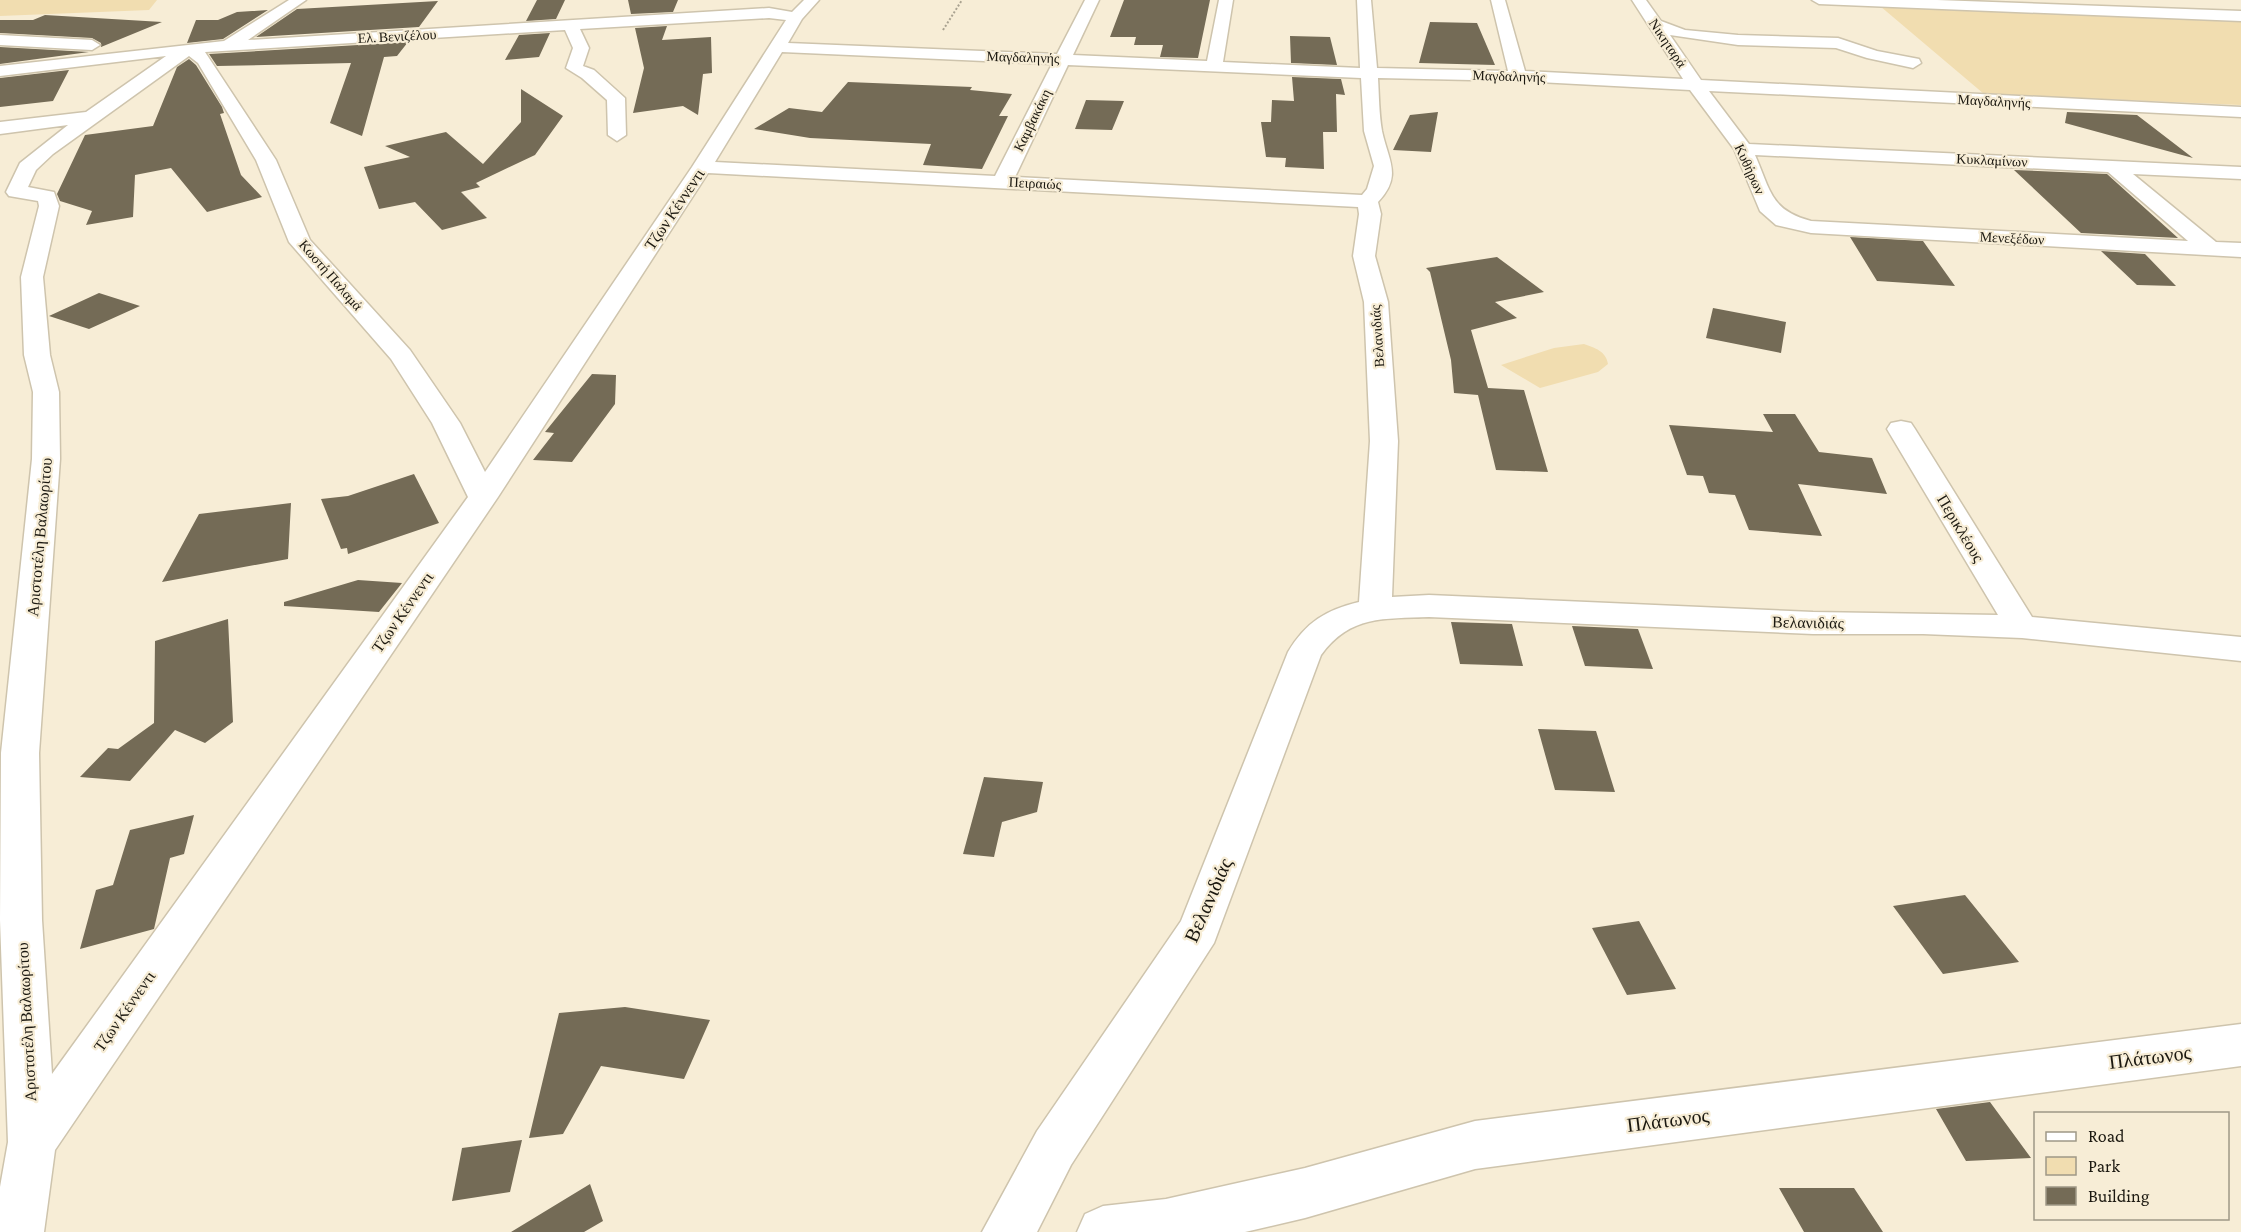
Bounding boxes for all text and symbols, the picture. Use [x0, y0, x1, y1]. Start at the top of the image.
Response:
street label: Νικηταρά [1646, 16, 1691, 71]
street label: Ελ. Βενιζέλου [357, 26, 437, 46]
street label: Μαγδαληνής [986, 48, 1060, 66]
street label: Μαγδαληνής [1472, 67, 1546, 85]
street label: Καμβακάκη [1010, 86, 1054, 154]
street label: Μαγδαληνής [1957, 91, 2031, 111]
street label: Κυθήρων [1731, 141, 1769, 197]
street label: Κυκλαμίνων [1956, 150, 2028, 170]
street label: Τζων Κέννεντι [641, 165, 709, 254]
street label: Πειραιώς [1008, 174, 1062, 192]
street label: Μενεξέδων [1979, 228, 2045, 248]
street label: Κωστή Παλαμά [296, 236, 366, 314]
street label: Βελανιδιάς [1367, 304, 1387, 368]
street label: Αριστοτέλη Βαλαωρίτου [24, 457, 56, 617]
street label: Περικλέους [1933, 492, 1988, 566]
street label: Τζων Κέννεντι [368, 568, 438, 656]
street label: Βελανιδιάς [1772, 613, 1845, 632]
street label: Βελανιδιάς [1180, 855, 1236, 945]
street label: Αριστοτέλη Βαλαωρίτου [14, 942, 40, 1102]
street label: Τζων Κέννεντι [90, 967, 160, 1055]
street label: Πλάτωνος [2108, 1041, 2192, 1073]
street label: Πλάτωνος [1626, 1104, 1710, 1136]
legend [2034, 1112, 2229, 1220]
text: Road [2088, 1126, 2125, 1146]
text: Park [2088, 1156, 2120, 1176]
text: Building [2088, 1186, 2150, 1206]

